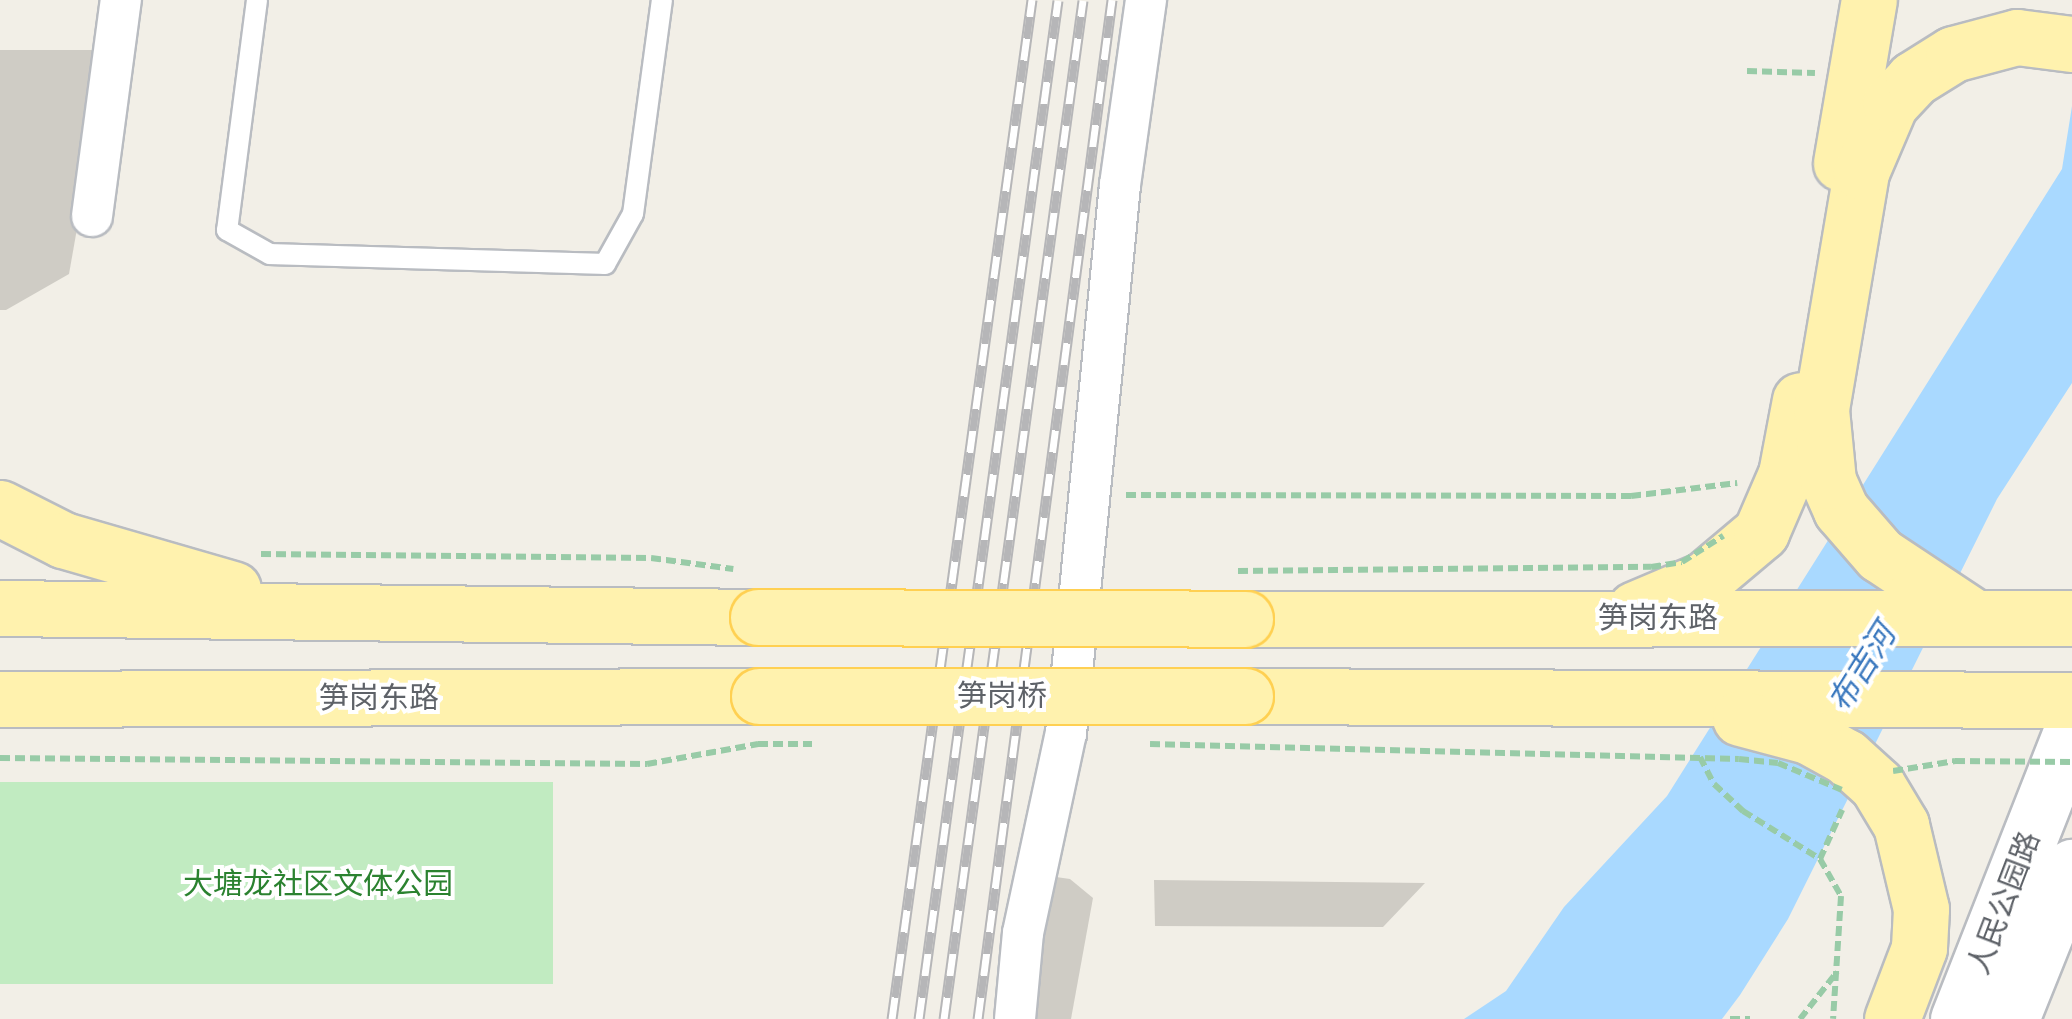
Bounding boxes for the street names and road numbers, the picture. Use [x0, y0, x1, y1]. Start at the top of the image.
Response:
street label: 笋岗东路 [1598, 600, 1718, 636]
street label: 笋岗桥 [957, 678, 1047, 714]
street label: 笋岗东路 [319, 680, 439, 716]
street label: 人民公园路 [1960, 827, 2048, 979]

